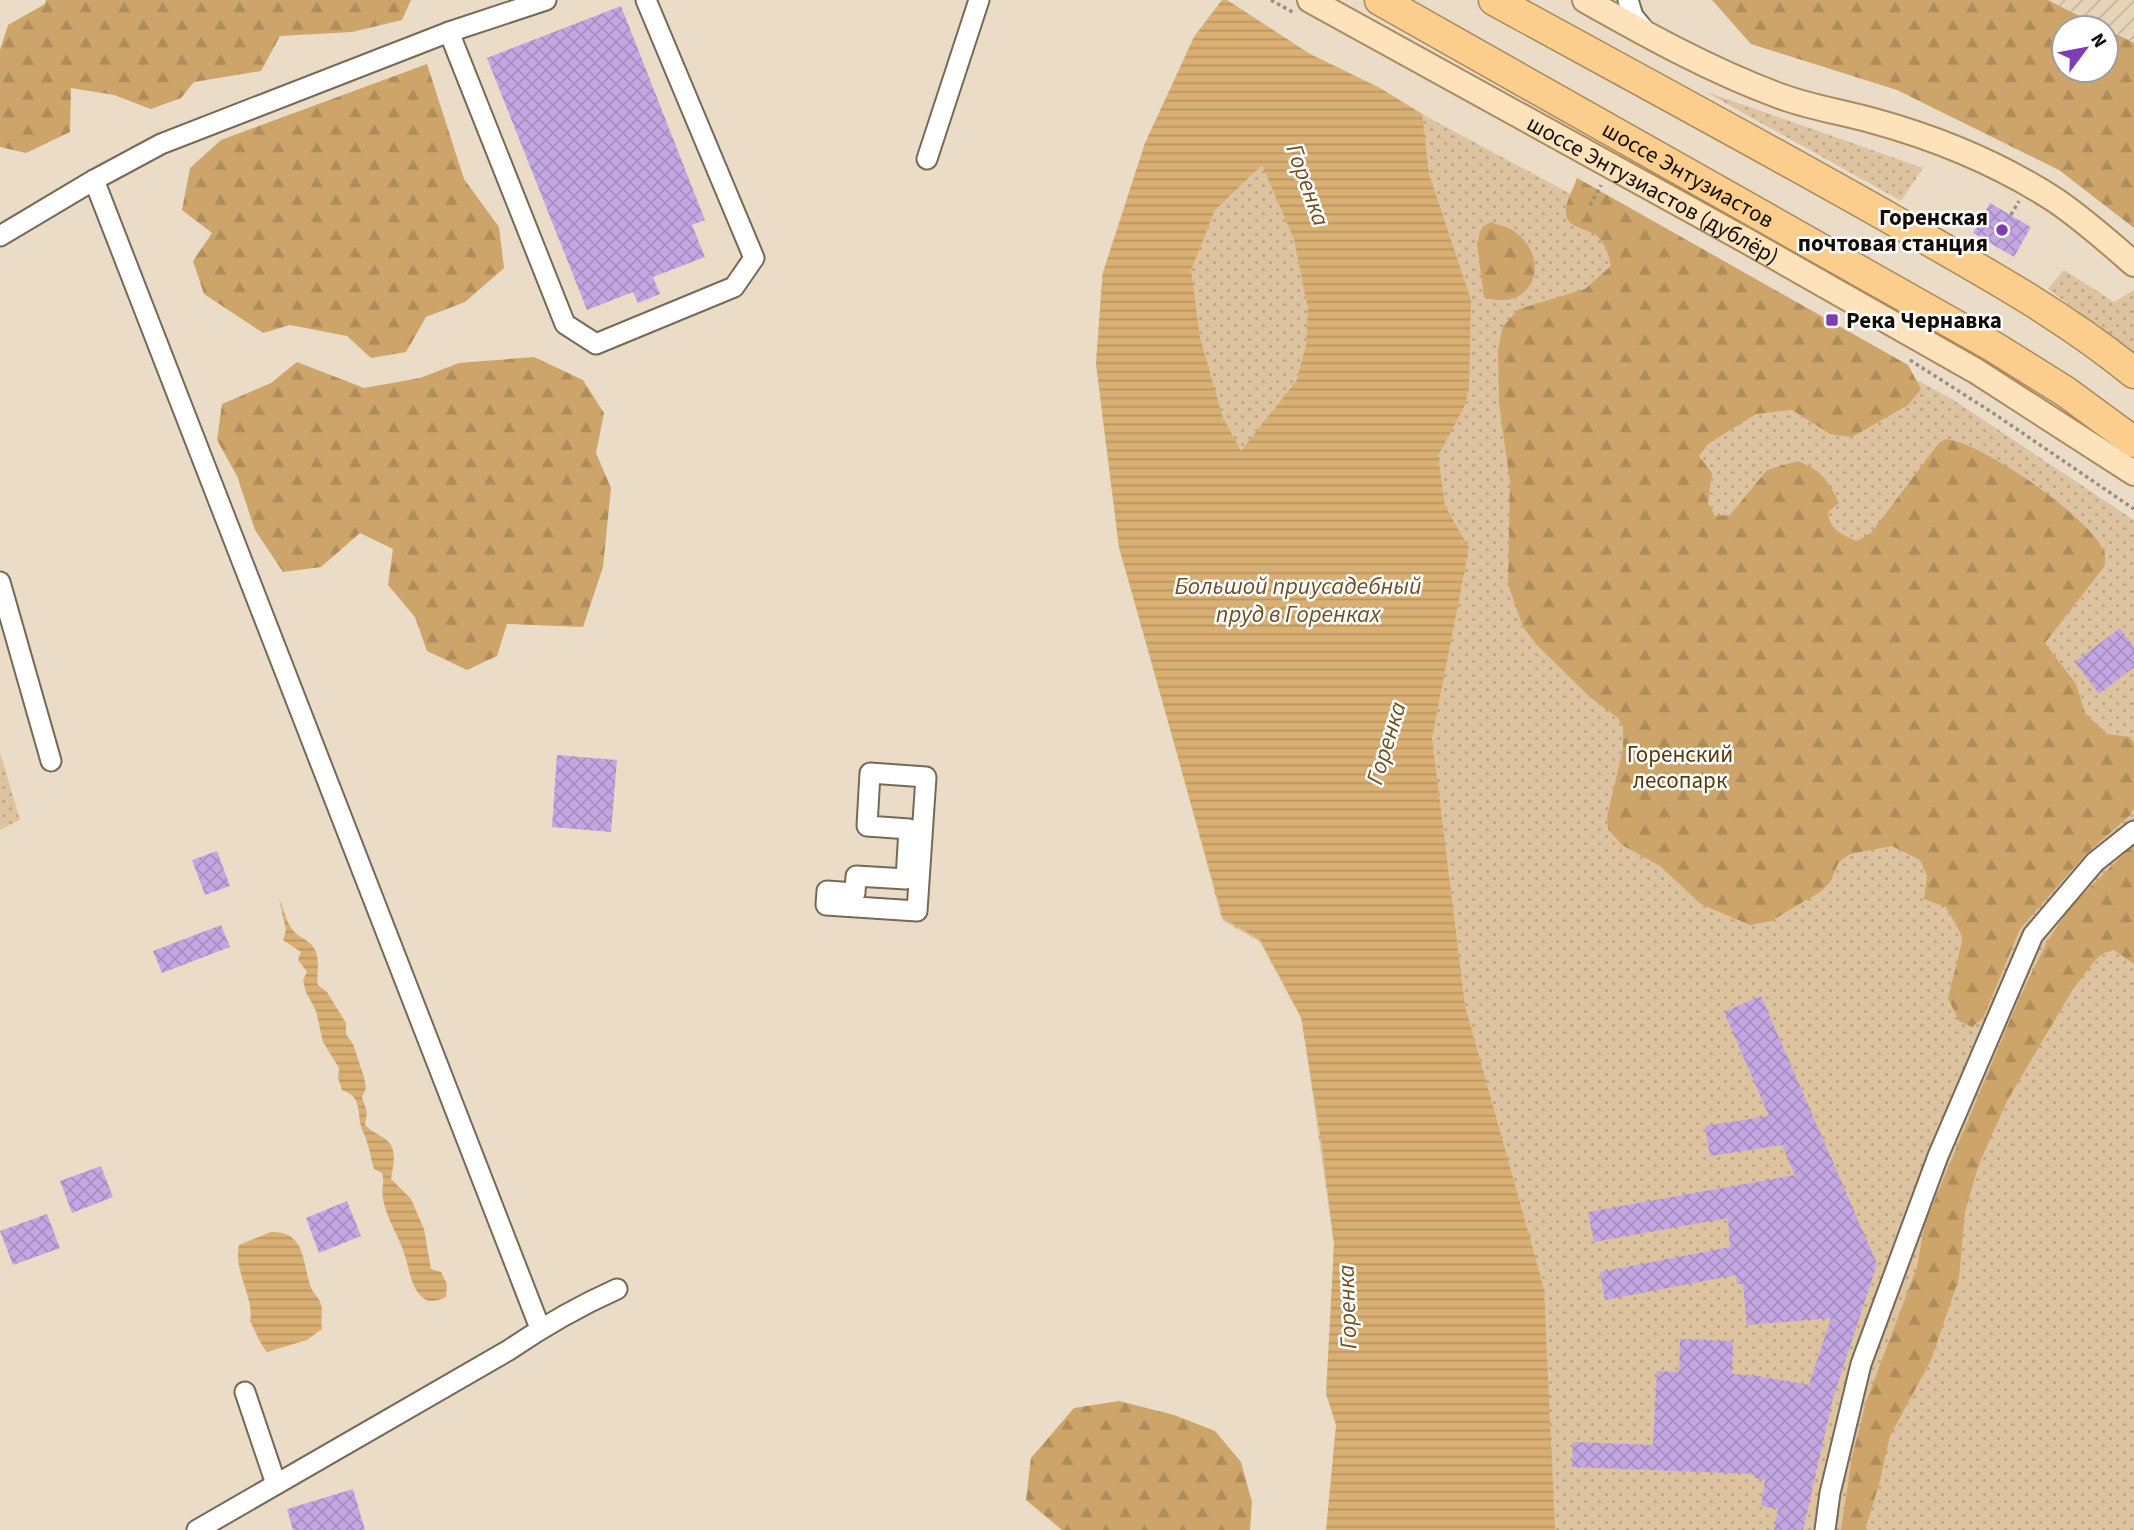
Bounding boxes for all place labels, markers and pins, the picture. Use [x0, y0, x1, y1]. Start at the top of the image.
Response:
place label: Горенская почтовая станция [1798, 201, 1988, 260]
marker: Горенская почтовая станция [1994, 222, 2010, 238]
place label: Река Чернавка [1846, 304, 2002, 337]
marker: Река Чернавка [1824, 312, 1840, 328]

